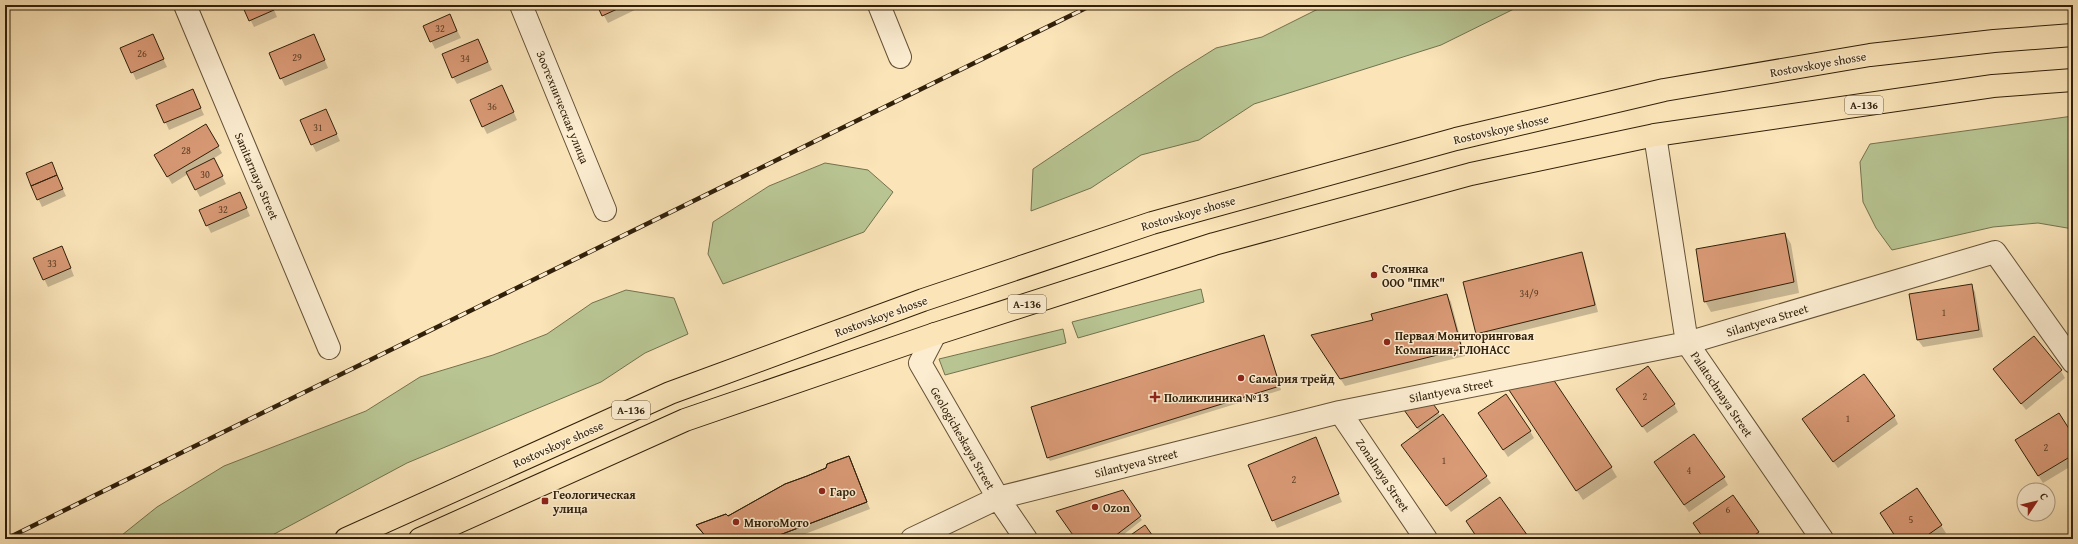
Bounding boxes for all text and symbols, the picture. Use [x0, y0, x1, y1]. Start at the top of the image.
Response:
house number: 32 [435, 21, 445, 36]
house number: 26 [137, 46, 147, 61]
street label: Rostovskoye shosse [1769, 47, 1868, 81]
street label: Зоотехническая улица [533, 48, 594, 166]
house number: 29 [292, 50, 302, 65]
house number: 34 [460, 51, 470, 66]
road number: А-136 [1845, 96, 1883, 114]
house number: 36 [487, 99, 497, 114]
street label: Rostovskoye shosse [1452, 110, 1551, 148]
house number: 31 [313, 120, 323, 135]
street label: Sanitarnaya Street [231, 130, 283, 223]
house number: 28 [181, 143, 191, 158]
house number: 30 [200, 167, 210, 182]
street label: Rostovskoye shosse [1139, 191, 1238, 235]
house number: 32 [218, 202, 228, 217]
house number: 33 [47, 256, 57, 271]
place label: Стоянка ООО "ПМК" [1382, 260, 1445, 291]
marker: Стоянка ООО "ПМК" [1369, 270, 1379, 280]
house number: 34/9 [1519, 286, 1539, 301]
street label: Rostovskoye shosse [832, 291, 930, 341]
road number: А-136 [1008, 295, 1046, 313]
street label: Silantyeva Street [1724, 299, 1811, 341]
house number: 1 [1942, 305, 1947, 320]
place label: Первая Мониторинговая Компания, ГЛОНАСС [1395, 327, 1534, 358]
marker: Первая Мониторинговая Компания, ГЛОНАСС [1382, 337, 1392, 347]
street label: Palatochnaya Street [1687, 348, 1758, 441]
place label: Самария трейд [1249, 370, 1335, 387]
marker: Самария трейд [1236, 373, 1246, 383]
street label: Silantyeva Street [1408, 373, 1495, 406]
street label: Geologicheskaya Street [927, 383, 1000, 493]
place label: Поликлиника №13 [1164, 389, 1269, 406]
house number: 2 [1643, 389, 1648, 404]
marker: Поликлиника №13 [1149, 391, 1161, 403]
road number: А-136 [612, 401, 650, 419]
house number: 1 [1846, 411, 1851, 426]
street label: Rostovskoye shosse [510, 416, 606, 472]
street label: Zonalnaya Street [1352, 435, 1414, 516]
house number: 2 [2044, 440, 2049, 455]
street label: Silantyeva Street [1093, 444, 1180, 482]
house number: 1 [1442, 453, 1447, 468]
house number: 4 [1687, 463, 1692, 478]
house number: 2 [1292, 472, 1297, 487]
north arrow [2016, 482, 2056, 522]
place label: Гаро [830, 483, 856, 500]
place label: Геологическая улица [552, 486, 636, 517]
marker: Гаро [817, 486, 827, 496]
text: С [2036, 489, 2053, 503]
marker: Геологическая улица [540, 496, 550, 506]
place label: Ozon [1103, 499, 1130, 516]
marker: Ozon [1090, 502, 1100, 512]
house number: 6 [1726, 502, 1731, 517]
house number: 5 [1909, 512, 1914, 527]
place label: МногоМото [744, 514, 809, 531]
marker: МногоМото [731, 517, 741, 527]

